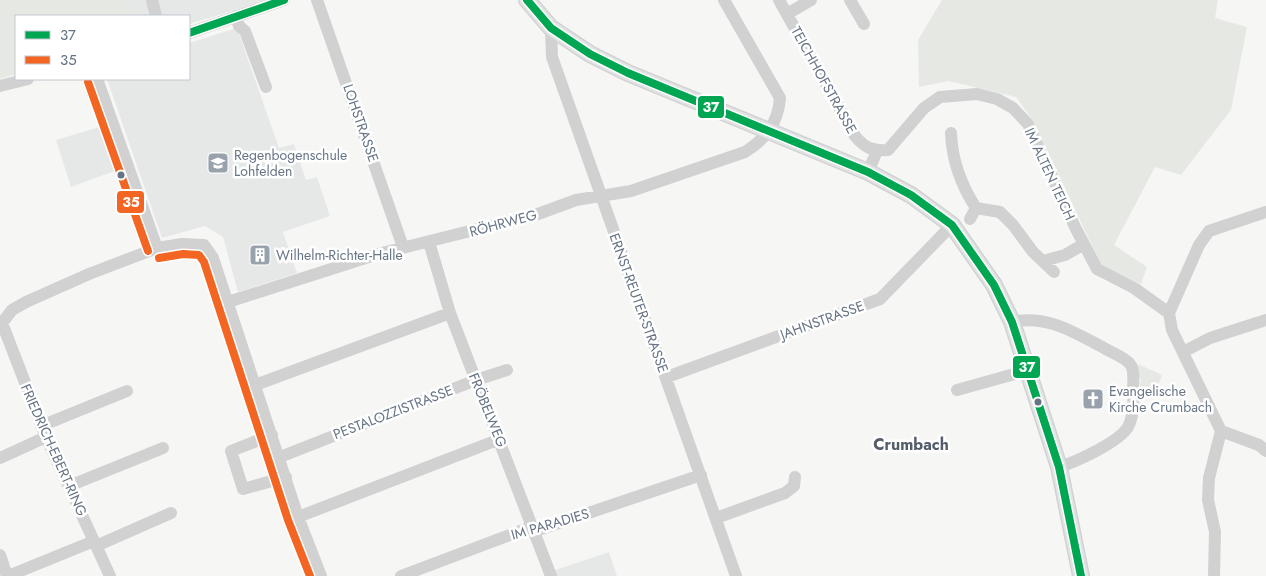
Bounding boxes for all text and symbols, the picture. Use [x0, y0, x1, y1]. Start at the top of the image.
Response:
legend [15, 15, 190, 80]
street label: TEICHHOFSTRASSE [786, 23, 862, 137]
text: 37 [60, 24, 76, 46]
text: 35 [60, 49, 77, 71]
street label: LOHSTRASSE [338, 81, 384, 165]
line badge: 37 [697, 95, 725, 119]
text: 37 [703, 97, 720, 117]
street label: IM ALTEN TEICH [1020, 124, 1080, 224]
place label: Regenbogenschule Lohfelden [234, 145, 347, 181]
school or university icon: Regenbogenschule Lohfelden [206, 151, 230, 175]
unlabelled marker [116, 170, 126, 180]
line badge: 35 [116, 190, 145, 214]
text: 35 [122, 192, 140, 212]
street label: RÖHRWEG [467, 204, 539, 242]
street label: ERNST-REUTER-STRASSE [604, 230, 674, 376]
building icon: Wilhelm-Richter-Halle [248, 243, 272, 267]
place label: Wilhelm-Richter-Halle [276, 245, 403, 265]
street label: JAHNSTRASSE [775, 296, 867, 345]
line badge: 37 [1012, 355, 1041, 379]
text: 37 [1019, 357, 1036, 377]
street label: FRÖBELWEG [464, 370, 512, 450]
street label: PESTALOZZISTRASSE [330, 380, 456, 444]
street label: FRIEDRICH-EBERT-RING [16, 381, 92, 519]
place label: Evangelische Kirche Crumbach [1109, 381, 1212, 417]
church icon: Evangelische Kirche Crumbach [1081, 387, 1105, 411]
unlabelled marker [1033, 397, 1043, 407]
district label: Crumbach [873, 433, 949, 456]
street label: IM PARADIES [509, 503, 592, 545]

